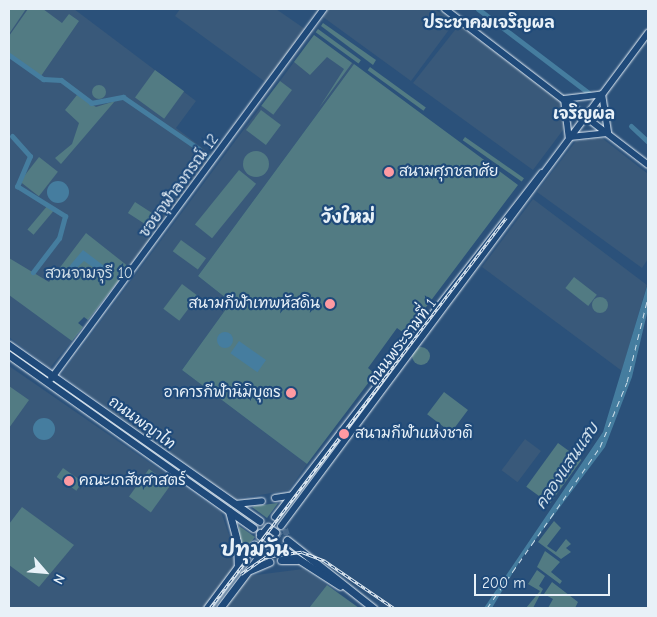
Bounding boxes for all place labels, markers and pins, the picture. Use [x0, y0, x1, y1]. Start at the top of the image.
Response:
place label: สนามศุภชลาศัย [399, 163, 498, 181]
marker: สนามศุภชลาศัย [383, 166, 395, 178]
place label: สนามกีฬาเทพหัสดิน [188, 295, 320, 313]
marker: สนามกีฬาเทพหัสดิน [324, 298, 336, 310]
place label: อาคารกีฬานิมิบุตร [164, 384, 281, 402]
marker: อาคารกีฬานิมิบุตร [285, 387, 297, 399]
place label: สนามกีฬาแห่งชาติ [355, 425, 473, 443]
marker: สนามกีฬาแห่งชาติ [337, 427, 351, 441]
place label: คณะเภสัชศาสตร์ [79, 472, 186, 490]
marker: คณะเภสัชศาสตร์ [63, 475, 75, 487]

